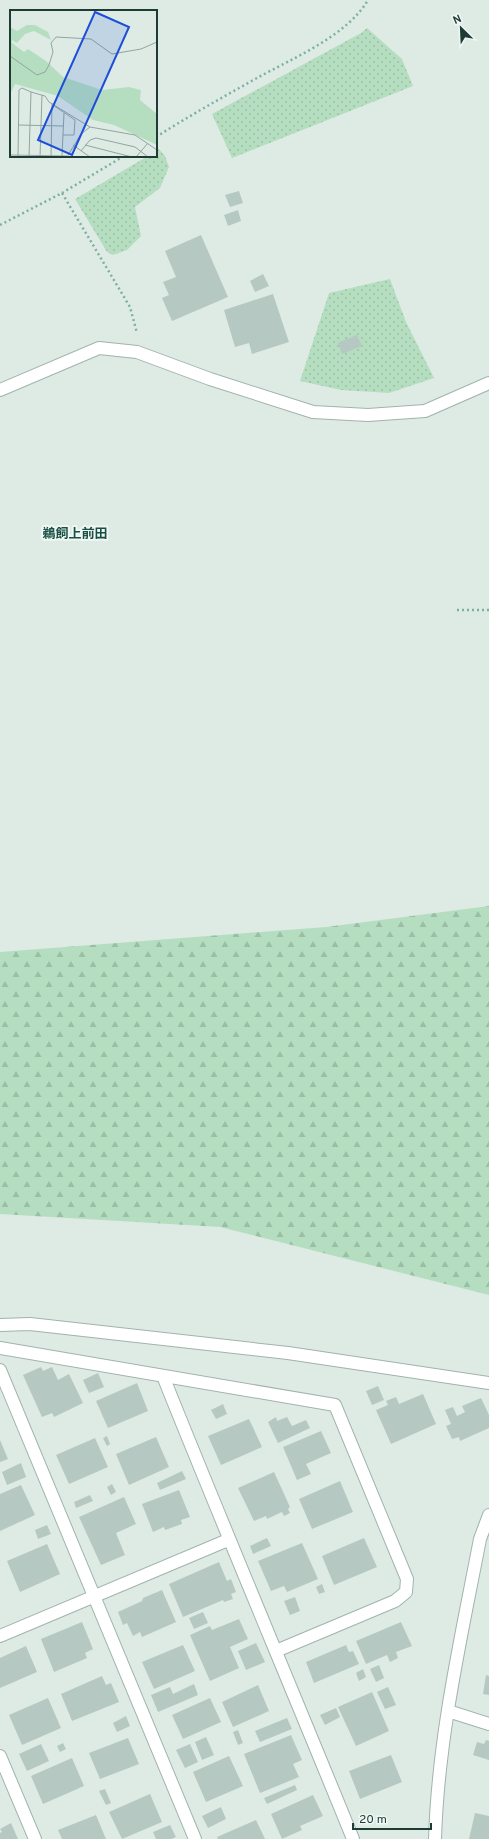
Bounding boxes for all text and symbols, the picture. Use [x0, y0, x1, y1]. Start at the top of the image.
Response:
north arrow [441, 8, 481, 48]
inset map [10, 10, 157, 157]
text: N [451, 12, 464, 28]
district label: 鵜飼上前田 [42, 526, 108, 543]
scale bar [353, 1805, 431, 1831]
text: 20 m [359, 1812, 387, 1828]

